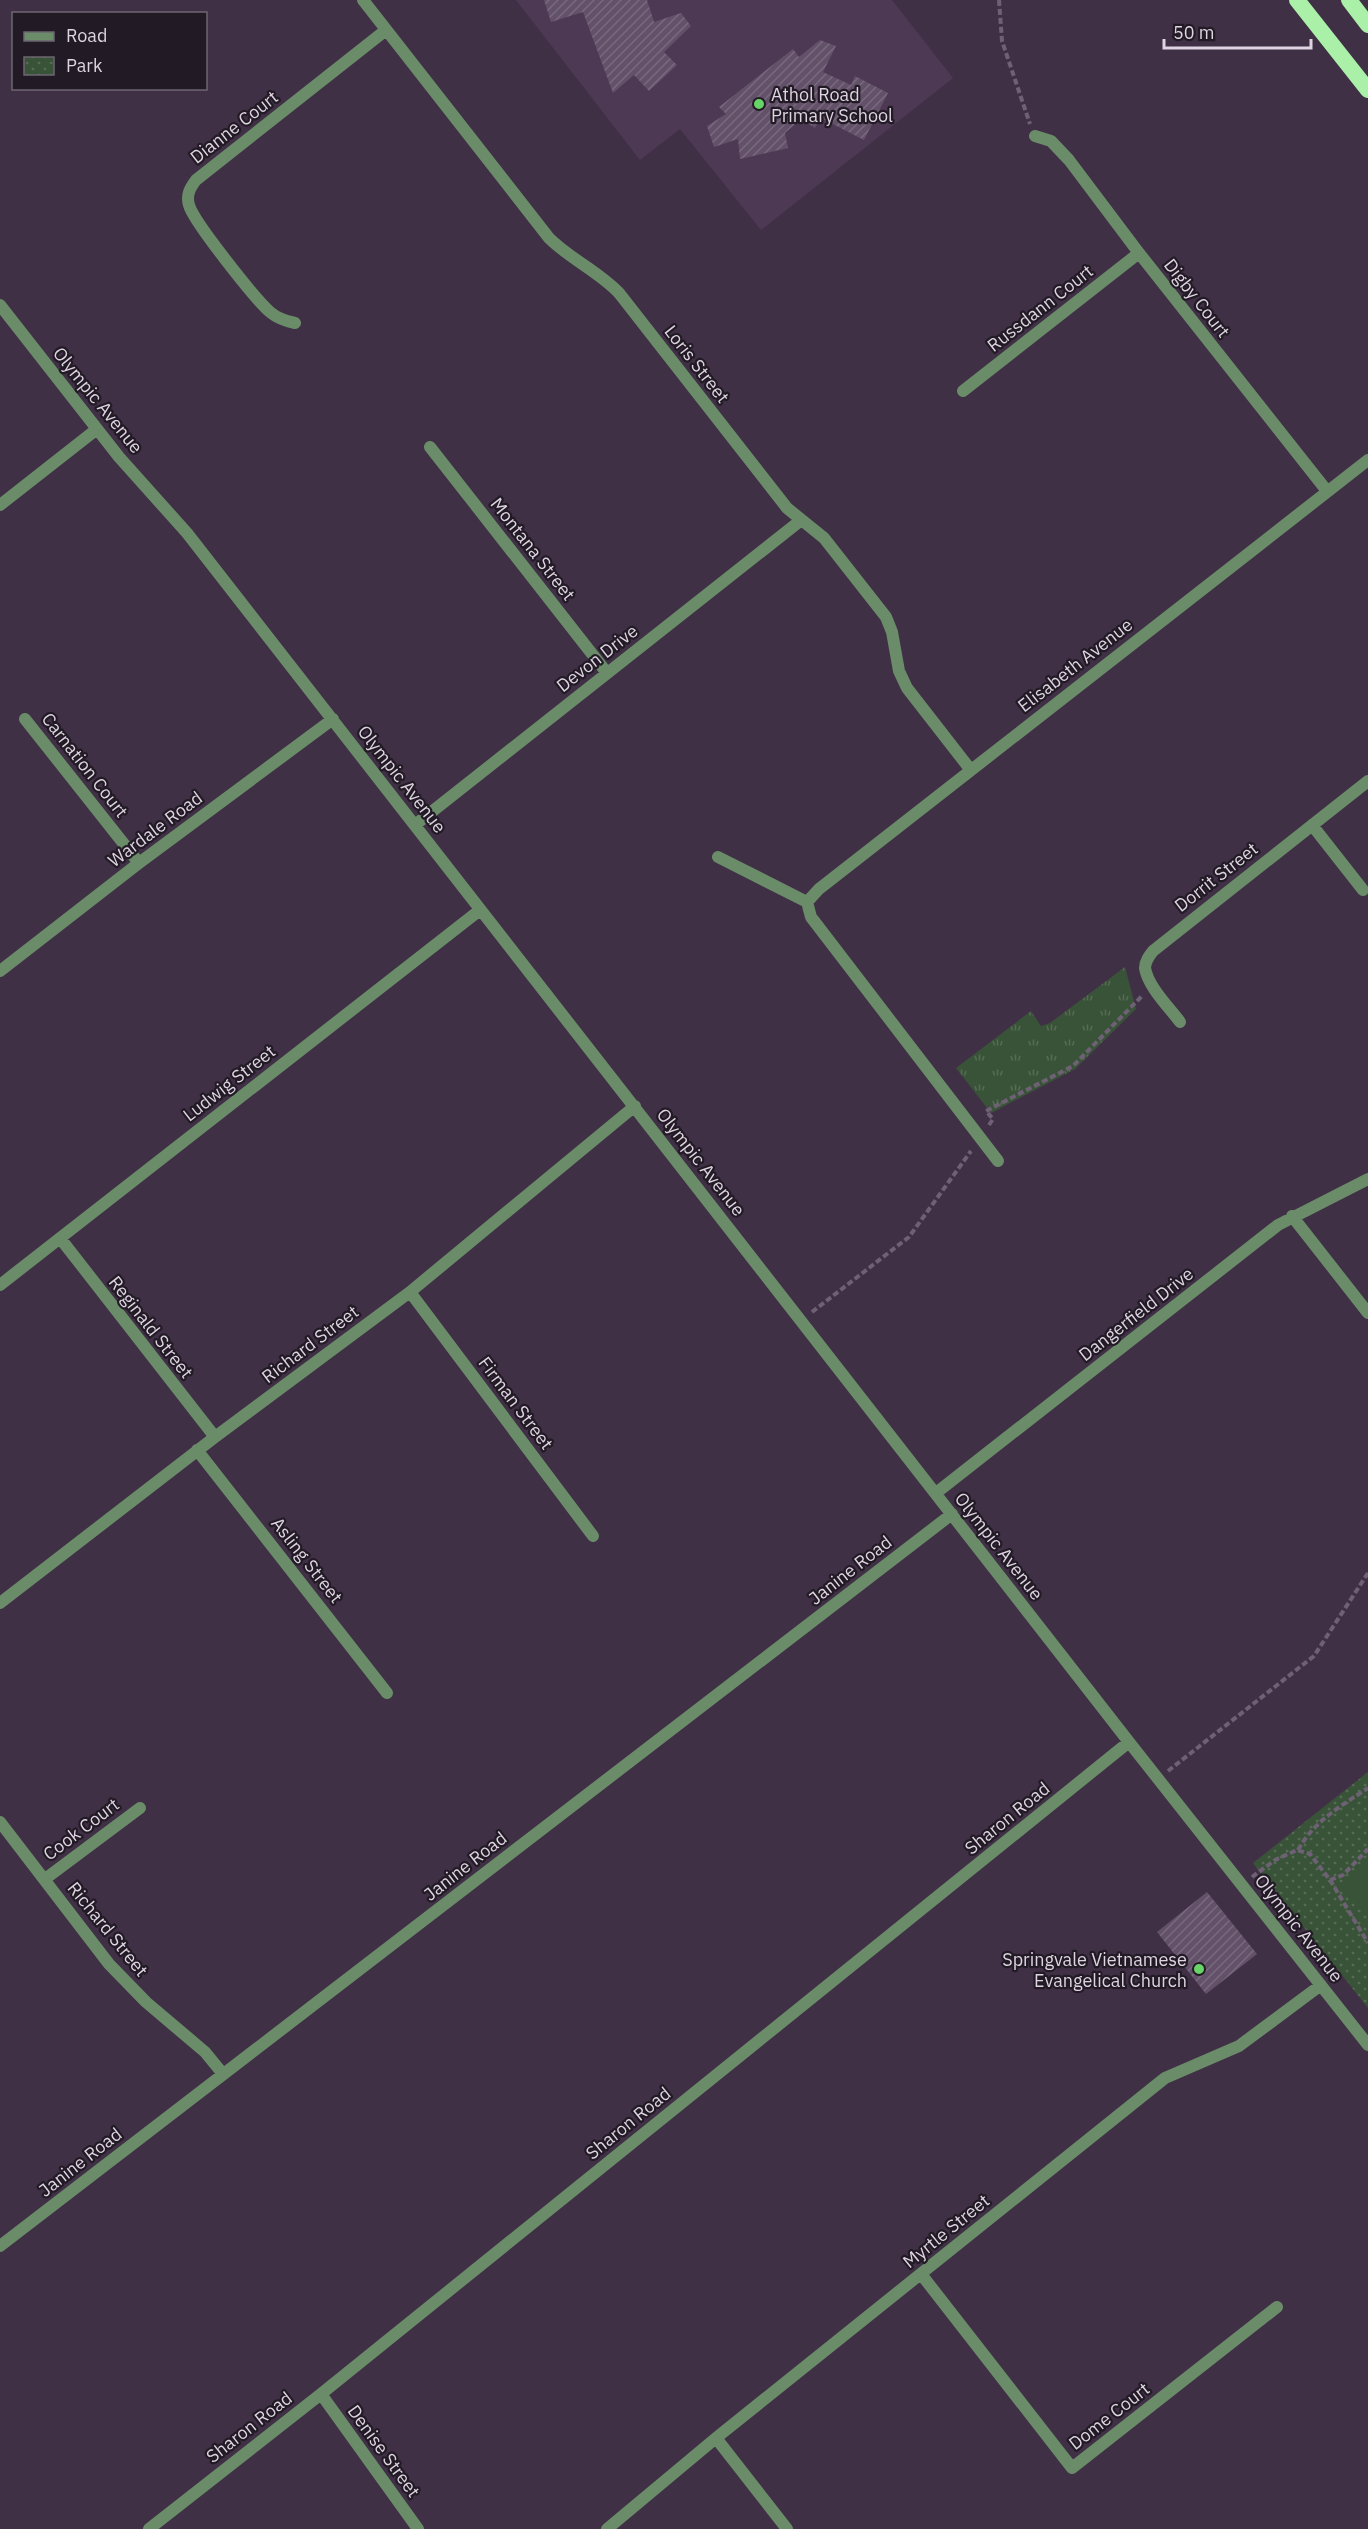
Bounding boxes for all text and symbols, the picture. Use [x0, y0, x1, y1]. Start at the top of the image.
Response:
legend [12, 12, 207, 90]
scale bar [1164, 12, 1311, 50]
text: 50 m [1173, 21, 1215, 44]
text: Road [66, 24, 107, 47]
text: Park [66, 54, 103, 77]
place label: Athol Road Primary School [771, 83, 893, 127]
street label: Dianne Court [185, 86, 283, 168]
marker: Athol Road Primary School [752, 97, 766, 111]
street label: Digby Court [1159, 254, 1235, 342]
street label: Russdann Court [982, 259, 1098, 357]
street label: Loris Street [659, 321, 735, 407]
street label: Olympic Avenue [48, 342, 148, 458]
street label: Montana Street [486, 493, 580, 605]
street label: Elisabeth Avenue [1013, 613, 1137, 717]
street label: Devon Drive [552, 619, 642, 697]
street label: Carnation Court [37, 708, 133, 822]
street label: Olympic Avenue [353, 721, 451, 838]
street label: Wardale Road [103, 786, 207, 872]
street label: Dorrit Street [1170, 837, 1262, 917]
street label: Ludwig Street [178, 1040, 280, 1126]
street label: Olympic Avenue [652, 1104, 750, 1221]
street label: Dangerfield Drive [1074, 1262, 1198, 1366]
street label: Reginald Street [104, 1271, 198, 1383]
street label: Richard Street [257, 1300, 363, 1388]
street label: Firman Street [474, 1352, 558, 1454]
street label: Olympic Avenue [950, 1488, 1048, 1605]
street label: Asling Street [266, 1512, 348, 1608]
street label: Janine Road [804, 1530, 896, 1610]
street label: Sharon Road [960, 1777, 1054, 1859]
street label: Cook Court [38, 1793, 124, 1865]
street label: Janine Road [419, 1826, 511, 1906]
street label: Olympic Avenue [1250, 1870, 1348, 1987]
street label: Richard Street [63, 1877, 153, 1981]
place label: Springvale Vietnamese Evangelical Church [1002, 1948, 1187, 1992]
marker: Springvale Vietnamese Evangelical Church [1192, 1962, 1206, 1976]
street label: Sharon Road [581, 2082, 675, 2164]
street label: Janine Road [34, 2122, 126, 2202]
street label: Myrtle Street [898, 2189, 994, 2273]
street label: Dome Court [1064, 2377, 1154, 2455]
street label: Sharon Road [201, 2386, 297, 2468]
street label: Denise Street [343, 2400, 425, 2502]

